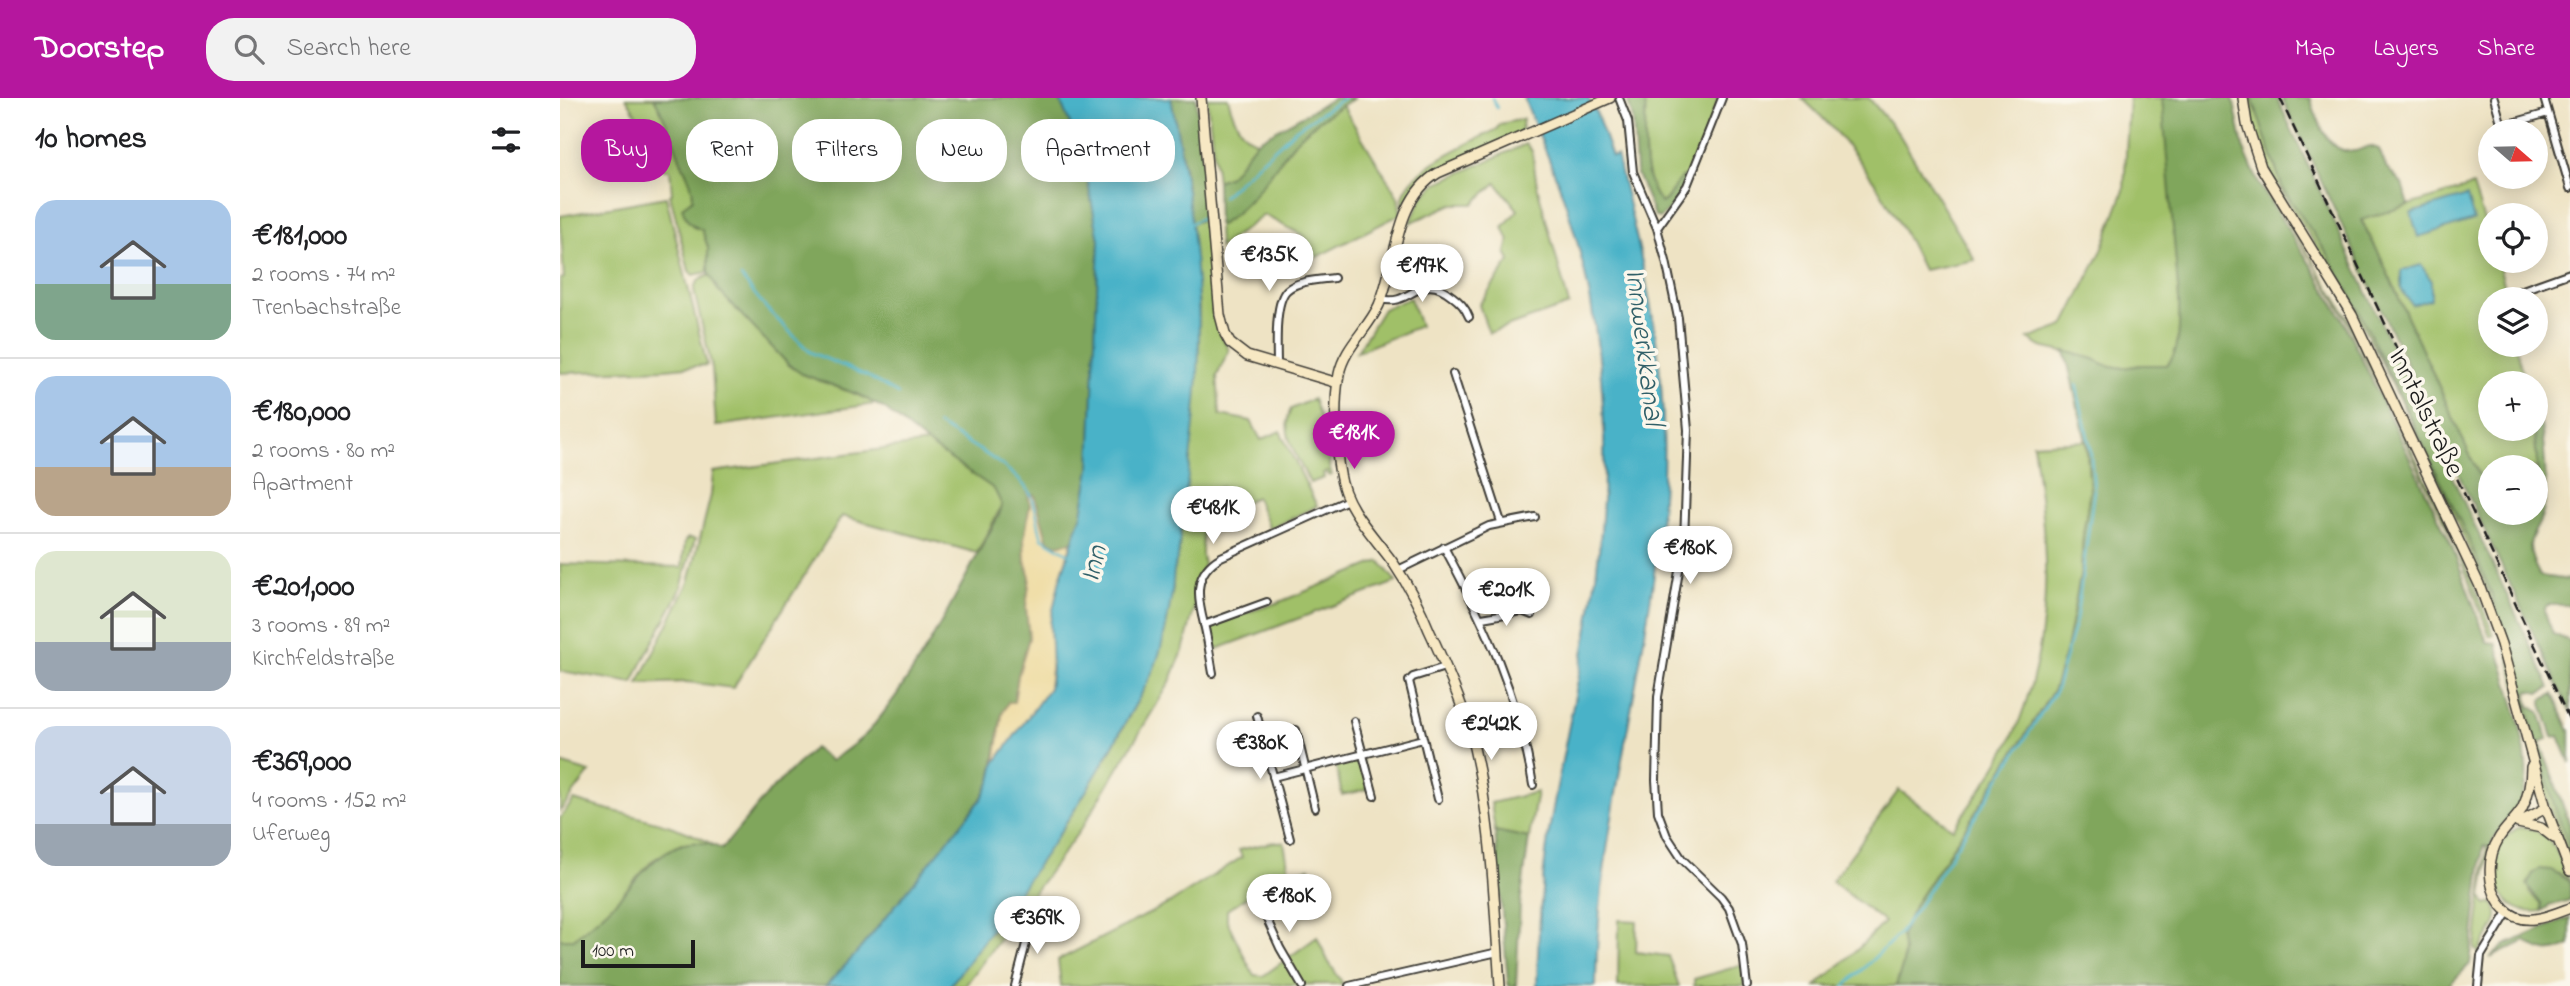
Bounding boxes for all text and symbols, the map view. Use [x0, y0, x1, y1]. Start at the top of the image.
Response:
search box [206, 18, 696, 81]
text: Doorstep [35, 25, 164, 73]
icon: search [230, 30, 268, 68]
text: Search here [286, 30, 411, 68]
text: Map [2295, 32, 2335, 67]
text: Layers [2373, 32, 2439, 67]
text: Share [2477, 32, 2535, 67]
text: 10 homes [35, 118, 147, 162]
chip: Buy [581, 119, 672, 182]
chip: Rent [686, 119, 778, 182]
chip: Filters [792, 119, 902, 182]
chip: New [916, 119, 1007, 182]
chip: Apartment [1021, 119, 1175, 182]
north arrow [2478, 119, 2548, 189]
map controls [2478, 119, 2548, 525]
icon: filters [487, 121, 525, 159]
button: locate [2478, 203, 2548, 273]
text: €181,000 [252, 215, 347, 259]
icon: home [91, 228, 175, 312]
pin: €135K [1220, 234, 1318, 293]
text: €135K [1240, 239, 1298, 272]
pin: €197K [1373, 244, 1471, 304]
text: €197K [1397, 250, 1447, 283]
text: 2 rooms · 74 m² [252, 259, 396, 292]
water label: Innwerkkanal [1612, 266, 1675, 432]
button: layers [2478, 287, 2548, 357]
text: Trenbachstraße [252, 292, 401, 325]
street label: Inntalstraße [2376, 342, 2474, 484]
button: + [2478, 371, 2548, 441]
text: €180,000 [252, 391, 351, 435]
icon: home [91, 404, 175, 488]
pin: €181K [1305, 412, 1403, 471]
text: €181K [1329, 417, 1379, 450]
text: 2 rooms · 80 m² [252, 435, 395, 468]
button: − [2478, 455, 2548, 525]
text: Apartment [252, 468, 353, 501]
pin: €481K [1164, 486, 1262, 546]
text: €481K [1187, 492, 1239, 525]
pin: €180K [1641, 526, 1739, 586]
text: €180K [1663, 532, 1717, 565]
water label: Inn [1069, 540, 1121, 587]
text: €201,000 [252, 566, 354, 610]
pin: €201K [1457, 568, 1555, 628]
text: €201K [1478, 574, 1534, 607]
icon: home [91, 579, 175, 663]
text: 3 rooms · 89 m² [252, 610, 390, 643]
text: Kirchfeldstraße [252, 643, 395, 676]
pin: €242K [1442, 702, 1540, 762]
text: €242K [1461, 708, 1521, 741]
pin: €380K [1211, 722, 1309, 781]
text: €380K [1232, 727, 1288, 760]
text: €369,000 [252, 741, 352, 785]
icon: home [91, 754, 175, 838]
text: 4 rooms · 152 m² [252, 785, 407, 818]
text: Uferweg [252, 818, 330, 851]
pin: €180K [1240, 874, 1338, 934]
text: €180K [1262, 880, 1316, 913]
pin: €369K [988, 896, 1086, 956]
text: €369K [1010, 902, 1064, 935]
scale bar [581, 937, 695, 969]
text: 100 m [592, 938, 634, 965]

